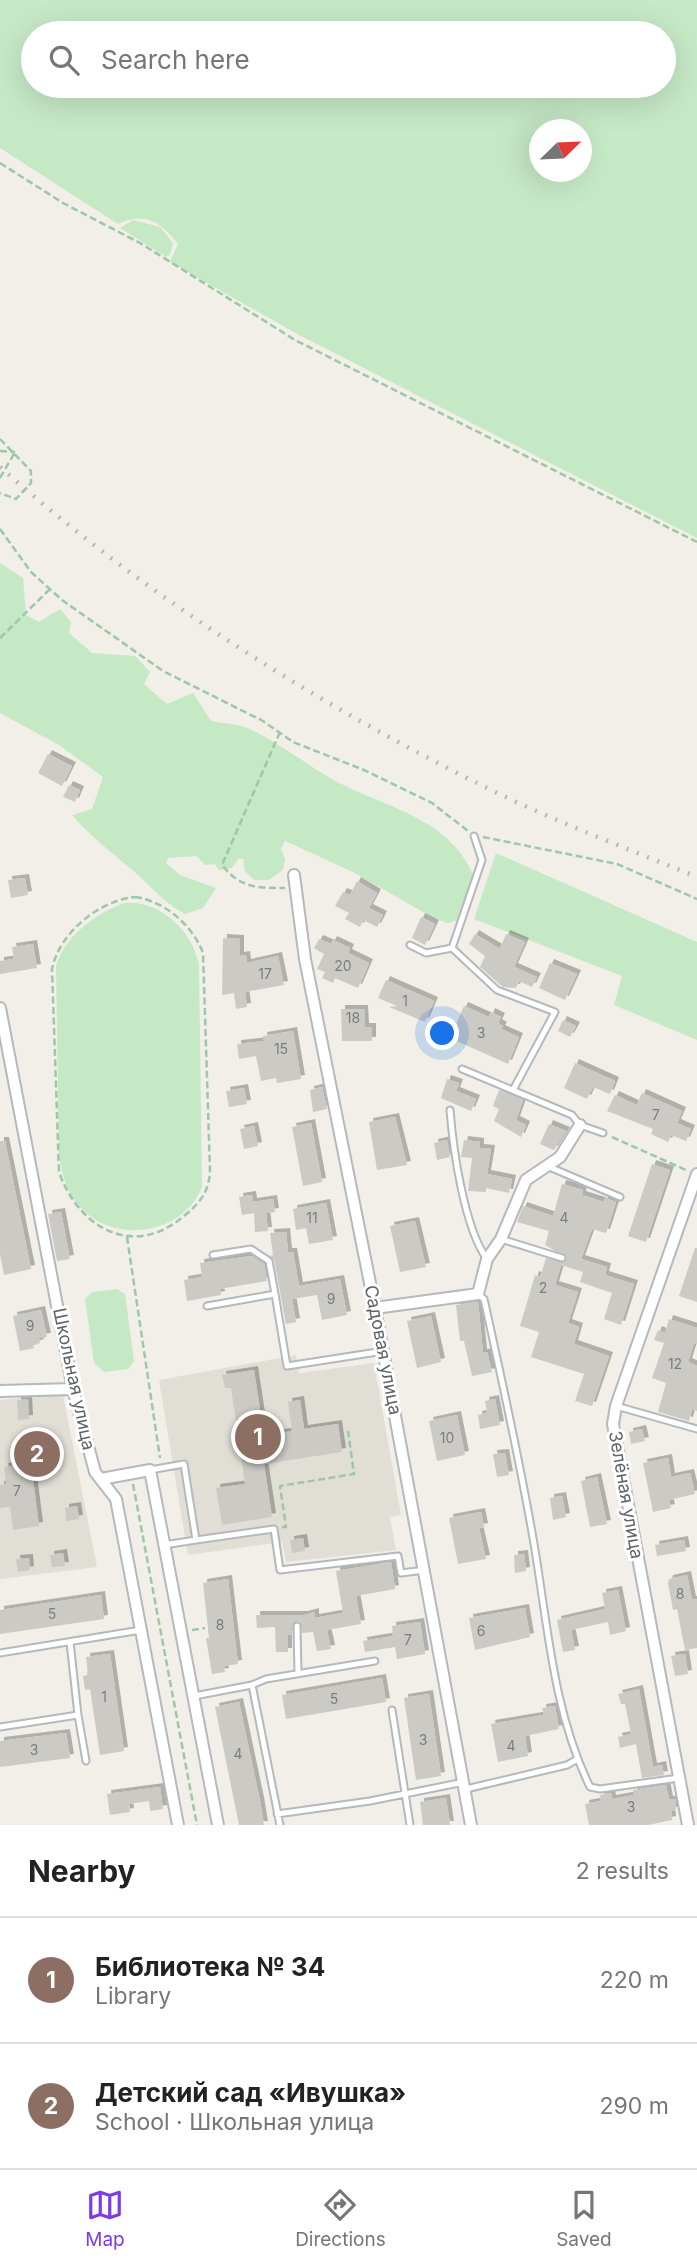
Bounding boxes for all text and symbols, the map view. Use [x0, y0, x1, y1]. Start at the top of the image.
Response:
search box [21, 21, 676, 98]
icon: search [45, 41, 83, 79]
text: Search here [101, 44, 250, 75]
north arrow [529, 119, 592, 182]
house number: 20 [334, 957, 352, 974]
house number: 17 [258, 965, 272, 982]
house number: 1 [402, 992, 408, 1009]
house number: 18 [346, 1009, 360, 1026]
your location [425, 1016, 459, 1050]
house number: 3 [477, 1024, 485, 1041]
house number: 15 [274, 1040, 288, 1057]
house number: 7 [652, 1106, 660, 1123]
house number: 11 [306, 1209, 318, 1226]
house number: 4 [559, 1209, 569, 1226]
house number: 2 [539, 1279, 547, 1296]
street label: Садовая улица [361, 1283, 406, 1417]
house number: 9 [327, 1290, 335, 1307]
street label: Школьная улица [49, 1306, 100, 1452]
house number: 9 [26, 1317, 34, 1334]
house number: 12 [668, 1355, 682, 1372]
pin: 1 [235, 1411, 281, 1463]
pin: 2 [14, 1428, 60, 1480]
house number: 10 [440, 1429, 454, 1446]
street label: Зелёная улица [605, 1429, 648, 1560]
house number: 7 [13, 1482, 21, 1499]
house number: 8 [676, 1585, 684, 1602]
house number: 5 [48, 1605, 56, 1622]
house number: 8 [216, 1616, 224, 1633]
house number: 6 [477, 1622, 485, 1639]
house number: 7 [404, 1631, 412, 1648]
house number: 1 [101, 1688, 107, 1705]
house number: 5 [330, 1690, 338, 1707]
house number: 3 [419, 1731, 427, 1748]
house number: 4 [506, 1737, 516, 1754]
house number: 3 [30, 1741, 38, 1758]
house number: 4 [233, 1745, 243, 1762]
house number: 3 [627, 1798, 635, 1815]
text: Nearby [28, 1853, 136, 1889]
text: 2 results [576, 1857, 669, 1885]
text: Библиотека № 34 [95, 1951, 325, 1982]
text: 1 [46, 1966, 56, 1994]
text: 220 m [600, 1966, 669, 1994]
text: Library [95, 1982, 171, 2010]
text: Детский сад «Ивушка» [95, 2077, 406, 2108]
text: 2 [44, 2092, 58, 2120]
text: 290 m [600, 2092, 669, 2120]
text: School · Школьная улица [95, 2108, 374, 2136]
tab: Map [85, 2186, 125, 2251]
tab: Directions [295, 2186, 386, 2251]
tab: Saved [556, 2186, 612, 2251]

